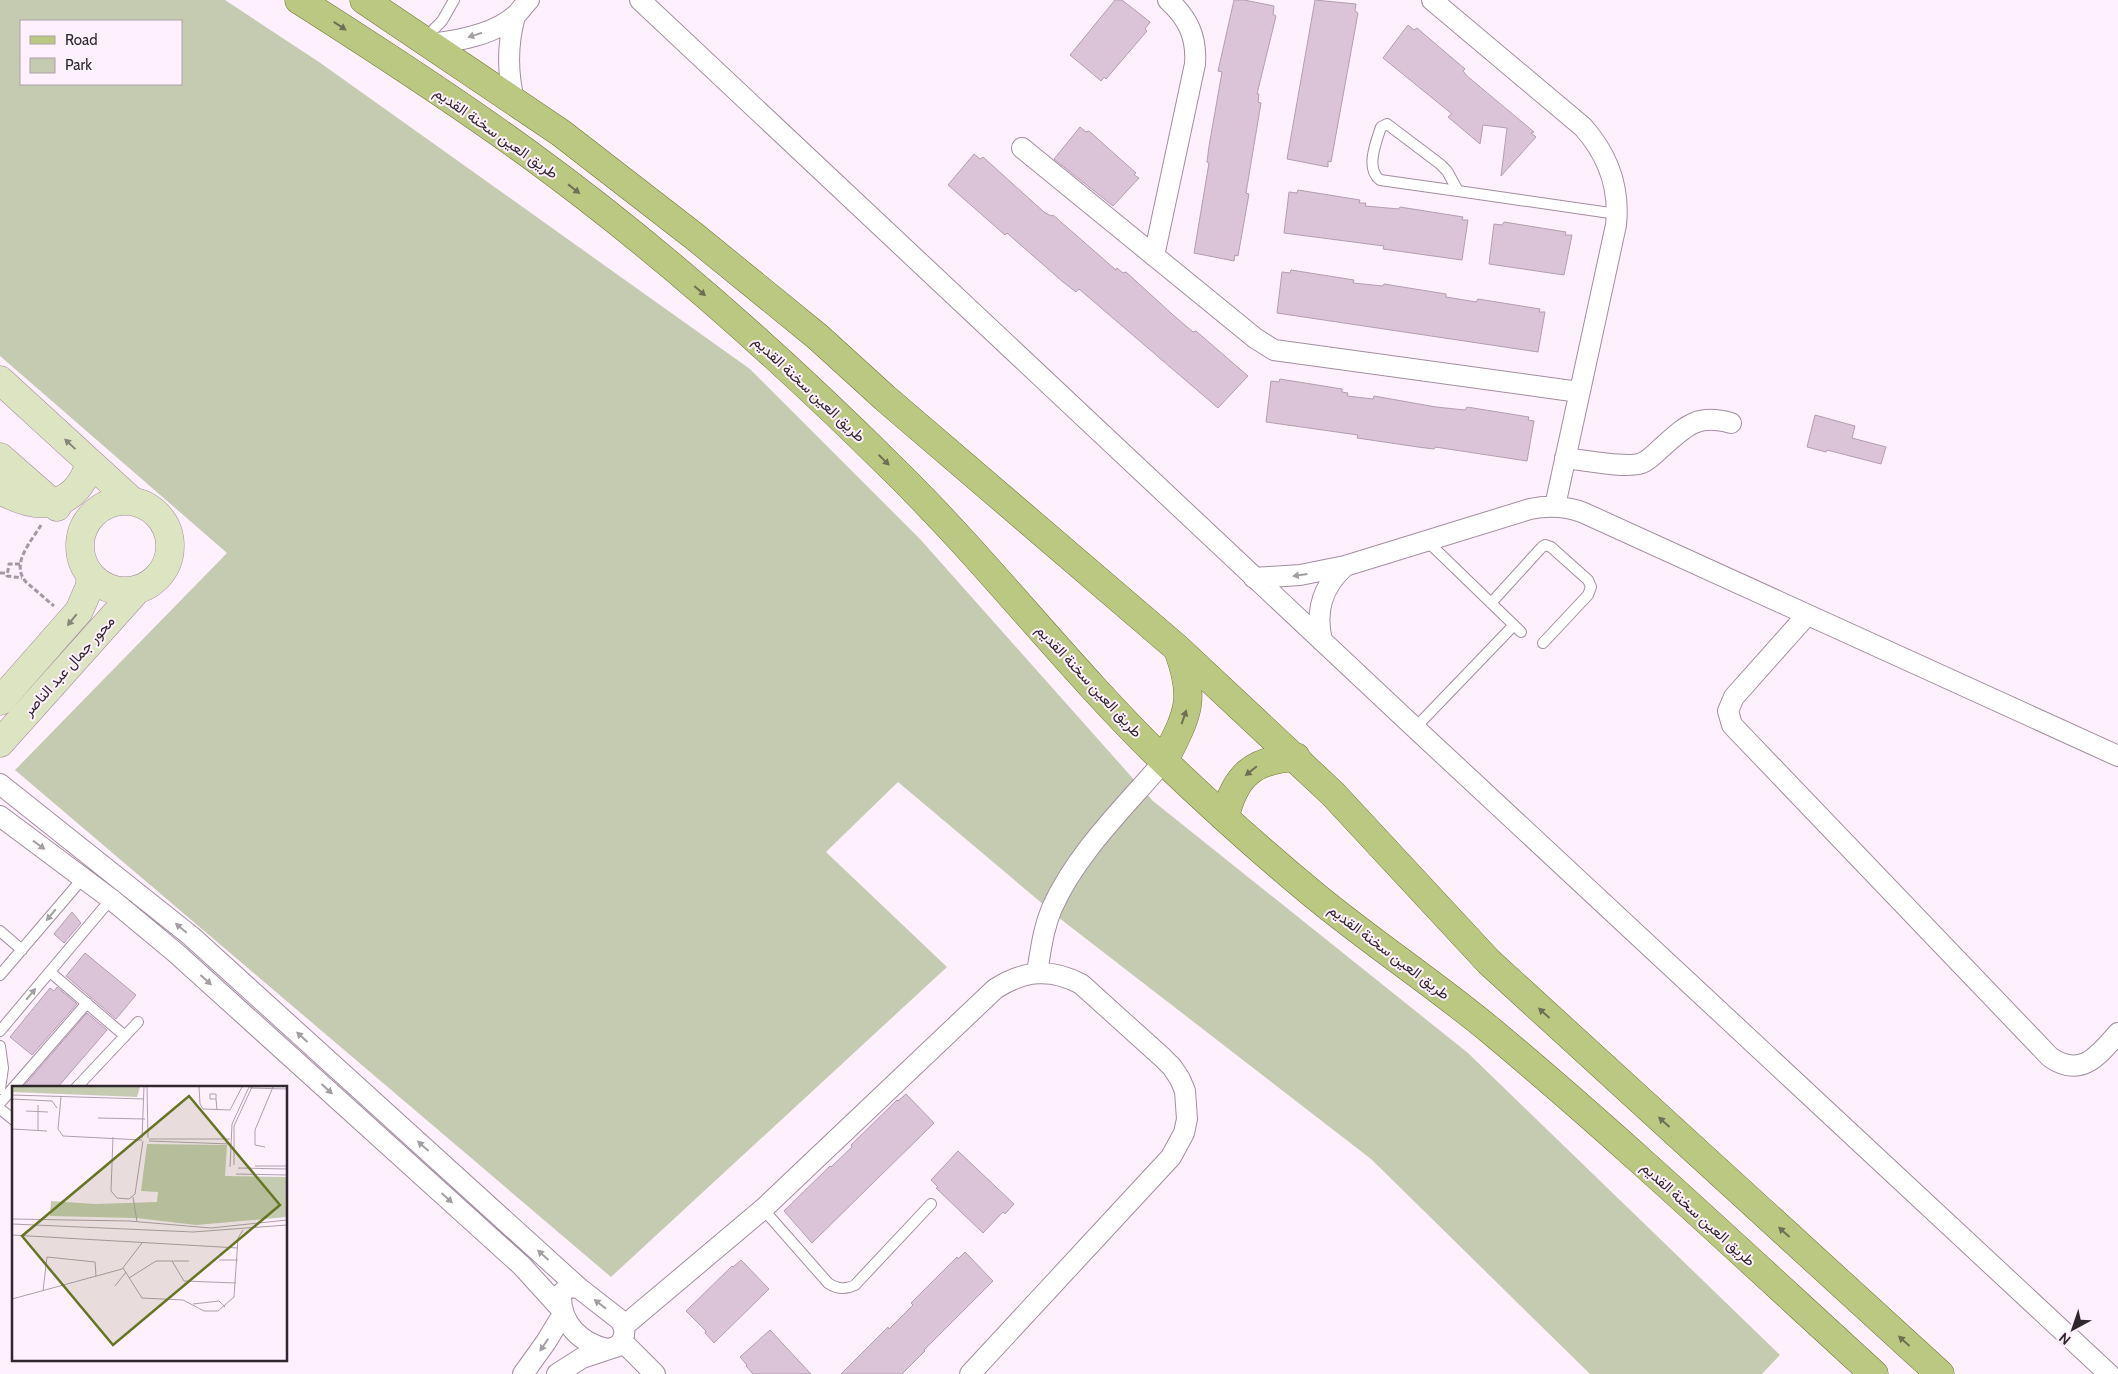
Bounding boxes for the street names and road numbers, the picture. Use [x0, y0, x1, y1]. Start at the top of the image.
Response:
street label: طريق العين سخنة القديم [430, 83, 562, 184]
street label: طريق العين سخنة القديم [748, 332, 869, 447]
street label: محور جمال عبد الناصر [19, 612, 119, 720]
street label: طريق العين سخنة القديم [1031, 621, 1146, 742]
street label: طريق العين سخنة القديم [1324, 900, 1453, 1004]
street label: طريق العين سخنة القديم [1637, 1158, 1759, 1271]

